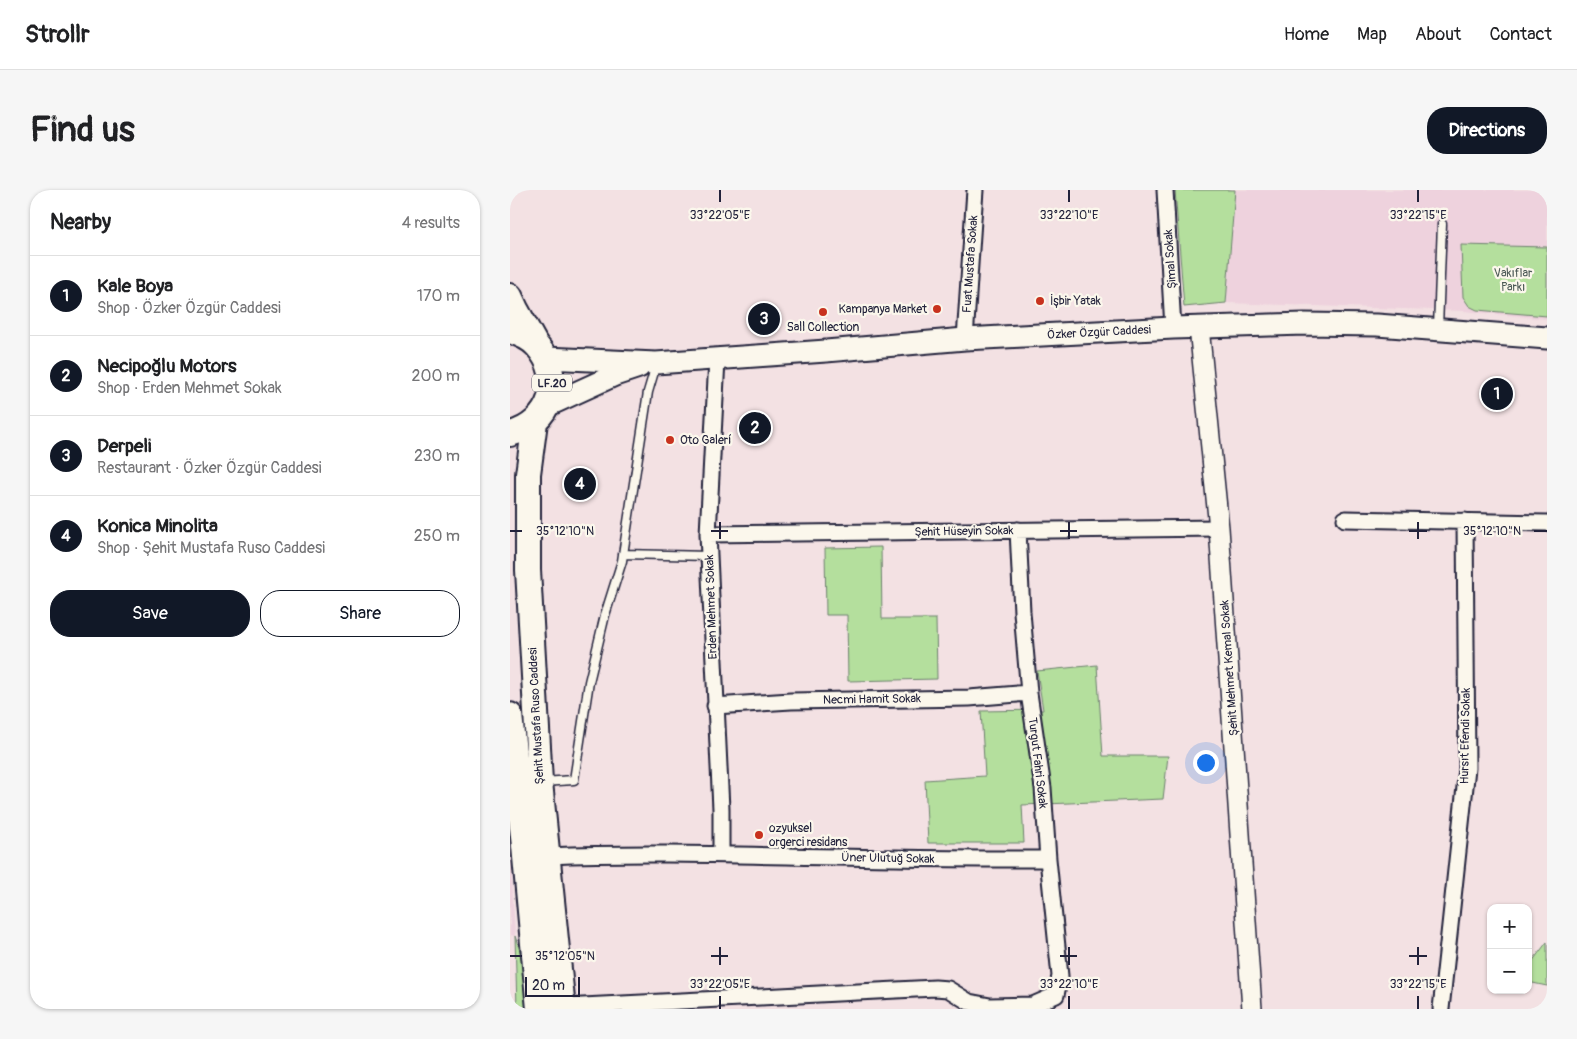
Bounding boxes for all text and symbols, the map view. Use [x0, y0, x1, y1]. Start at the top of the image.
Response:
text: Strollr [25, 20, 90, 49]
text: Home [1284, 23, 1329, 46]
text: Map [1357, 23, 1387, 46]
text: About [1415, 23, 1461, 46]
text: Contact [1489, 23, 1552, 46]
button: Directions [1427, 107, 1547, 154]
text: Find us [30, 108, 135, 152]
text: 33°22'05"E [690, 208, 750, 223]
text: 33°22'10"E [1040, 208, 1098, 223]
text: 33°22'15"E [1390, 208, 1446, 223]
text: Nearby [50, 209, 111, 236]
text: 4 results [402, 213, 460, 233]
street label: Fuat Mustafa Sokak [960, 215, 981, 313]
street label: Şimal Sokak [1161, 229, 1180, 289]
park label: Vakıflar Parkı [1494, 266, 1533, 295]
text: Kale Boya [97, 274, 173, 298]
text: 1 [63, 286, 69, 306]
text: 170 m [417, 286, 460, 306]
place label: İşbir Yatak [1050, 293, 1101, 309]
marker: İşbir Yatak [1034, 295, 1046, 307]
text: Shop · Özker Özgür Caddesi [97, 298, 281, 318]
pin: 3 [748, 300, 780, 338]
place label: Kampanya Market [839, 302, 927, 317]
marker: Kampanya Market [931, 303, 943, 315]
marker: Sall Collection [817, 306, 829, 318]
place label: Sall Collection [787, 320, 859, 335]
street label: Özker Özgür Caddesi [1047, 321, 1151, 343]
text: Necipoğlu Motors [97, 354, 237, 378]
text: 2 [62, 366, 70, 386]
text: 200 m [412, 366, 460, 386]
road number: LF.20 [532, 374, 572, 392]
pin: 1 [1481, 375, 1513, 413]
text: Shop · Erden Mehmet Sokak [97, 378, 282, 398]
pin: 2 [739, 409, 771, 447]
place label: Oto Galerí [680, 433, 731, 448]
text: Derpeli [97, 434, 151, 458]
marker: Oto Galerí [664, 434, 676, 446]
text: 3 [62, 446, 70, 466]
text: 230 m [414, 446, 460, 466]
text: Restaurant · Özker Özgür Caddesi [97, 458, 322, 478]
pin: 4 [564, 465, 596, 503]
text: Konica Minolita [97, 514, 218, 538]
street label: Şehit Hüseyin Sokak [914, 523, 1014, 540]
text: 35°12'10"N [536, 524, 594, 539]
text: 35°12'10"N [1463, 524, 1521, 539]
text: 4 [61, 526, 71, 546]
text: 250 m [414, 526, 460, 546]
text: Shop · Şehit Mustafa Ruso Caddesi [97, 538, 325, 558]
street label: Erden Mehmet Sokak [702, 554, 721, 660]
button: Save [50, 590, 250, 637]
button: Share [260, 590, 460, 637]
street label: Şehit Mehmet Kemal Sokak [1217, 599, 1242, 736]
street label: Şehit Mustafa Ruso Caddesi [525, 647, 548, 785]
street label: Hursıt Efendi Sokak [1457, 688, 1474, 784]
street label: Necmi Hamit Sokak [823, 691, 921, 708]
street label: Turgut Fahri Sokak [1024, 717, 1051, 810]
your location [1193, 750, 1219, 776]
place label: ozyuksel orgerci residans [769, 821, 848, 850]
marker: ozyuksel orgerci residans [753, 829, 765, 841]
street label: Üner Ulutuğ Sokak [841, 849, 935, 867]
map controls [1487, 904, 1532, 994]
button: + [1487, 904, 1532, 949]
text: 35°12'05"N [535, 949, 595, 964]
button: − [1487, 949, 1532, 994]
scale bar [525, 974, 580, 997]
text: 20 m [532, 977, 565, 994]
text: 33°22'05"E [690, 977, 750, 992]
text: 33°22'10"E [1040, 977, 1098, 992]
text: 33°22'15"E [1390, 977, 1446, 992]

